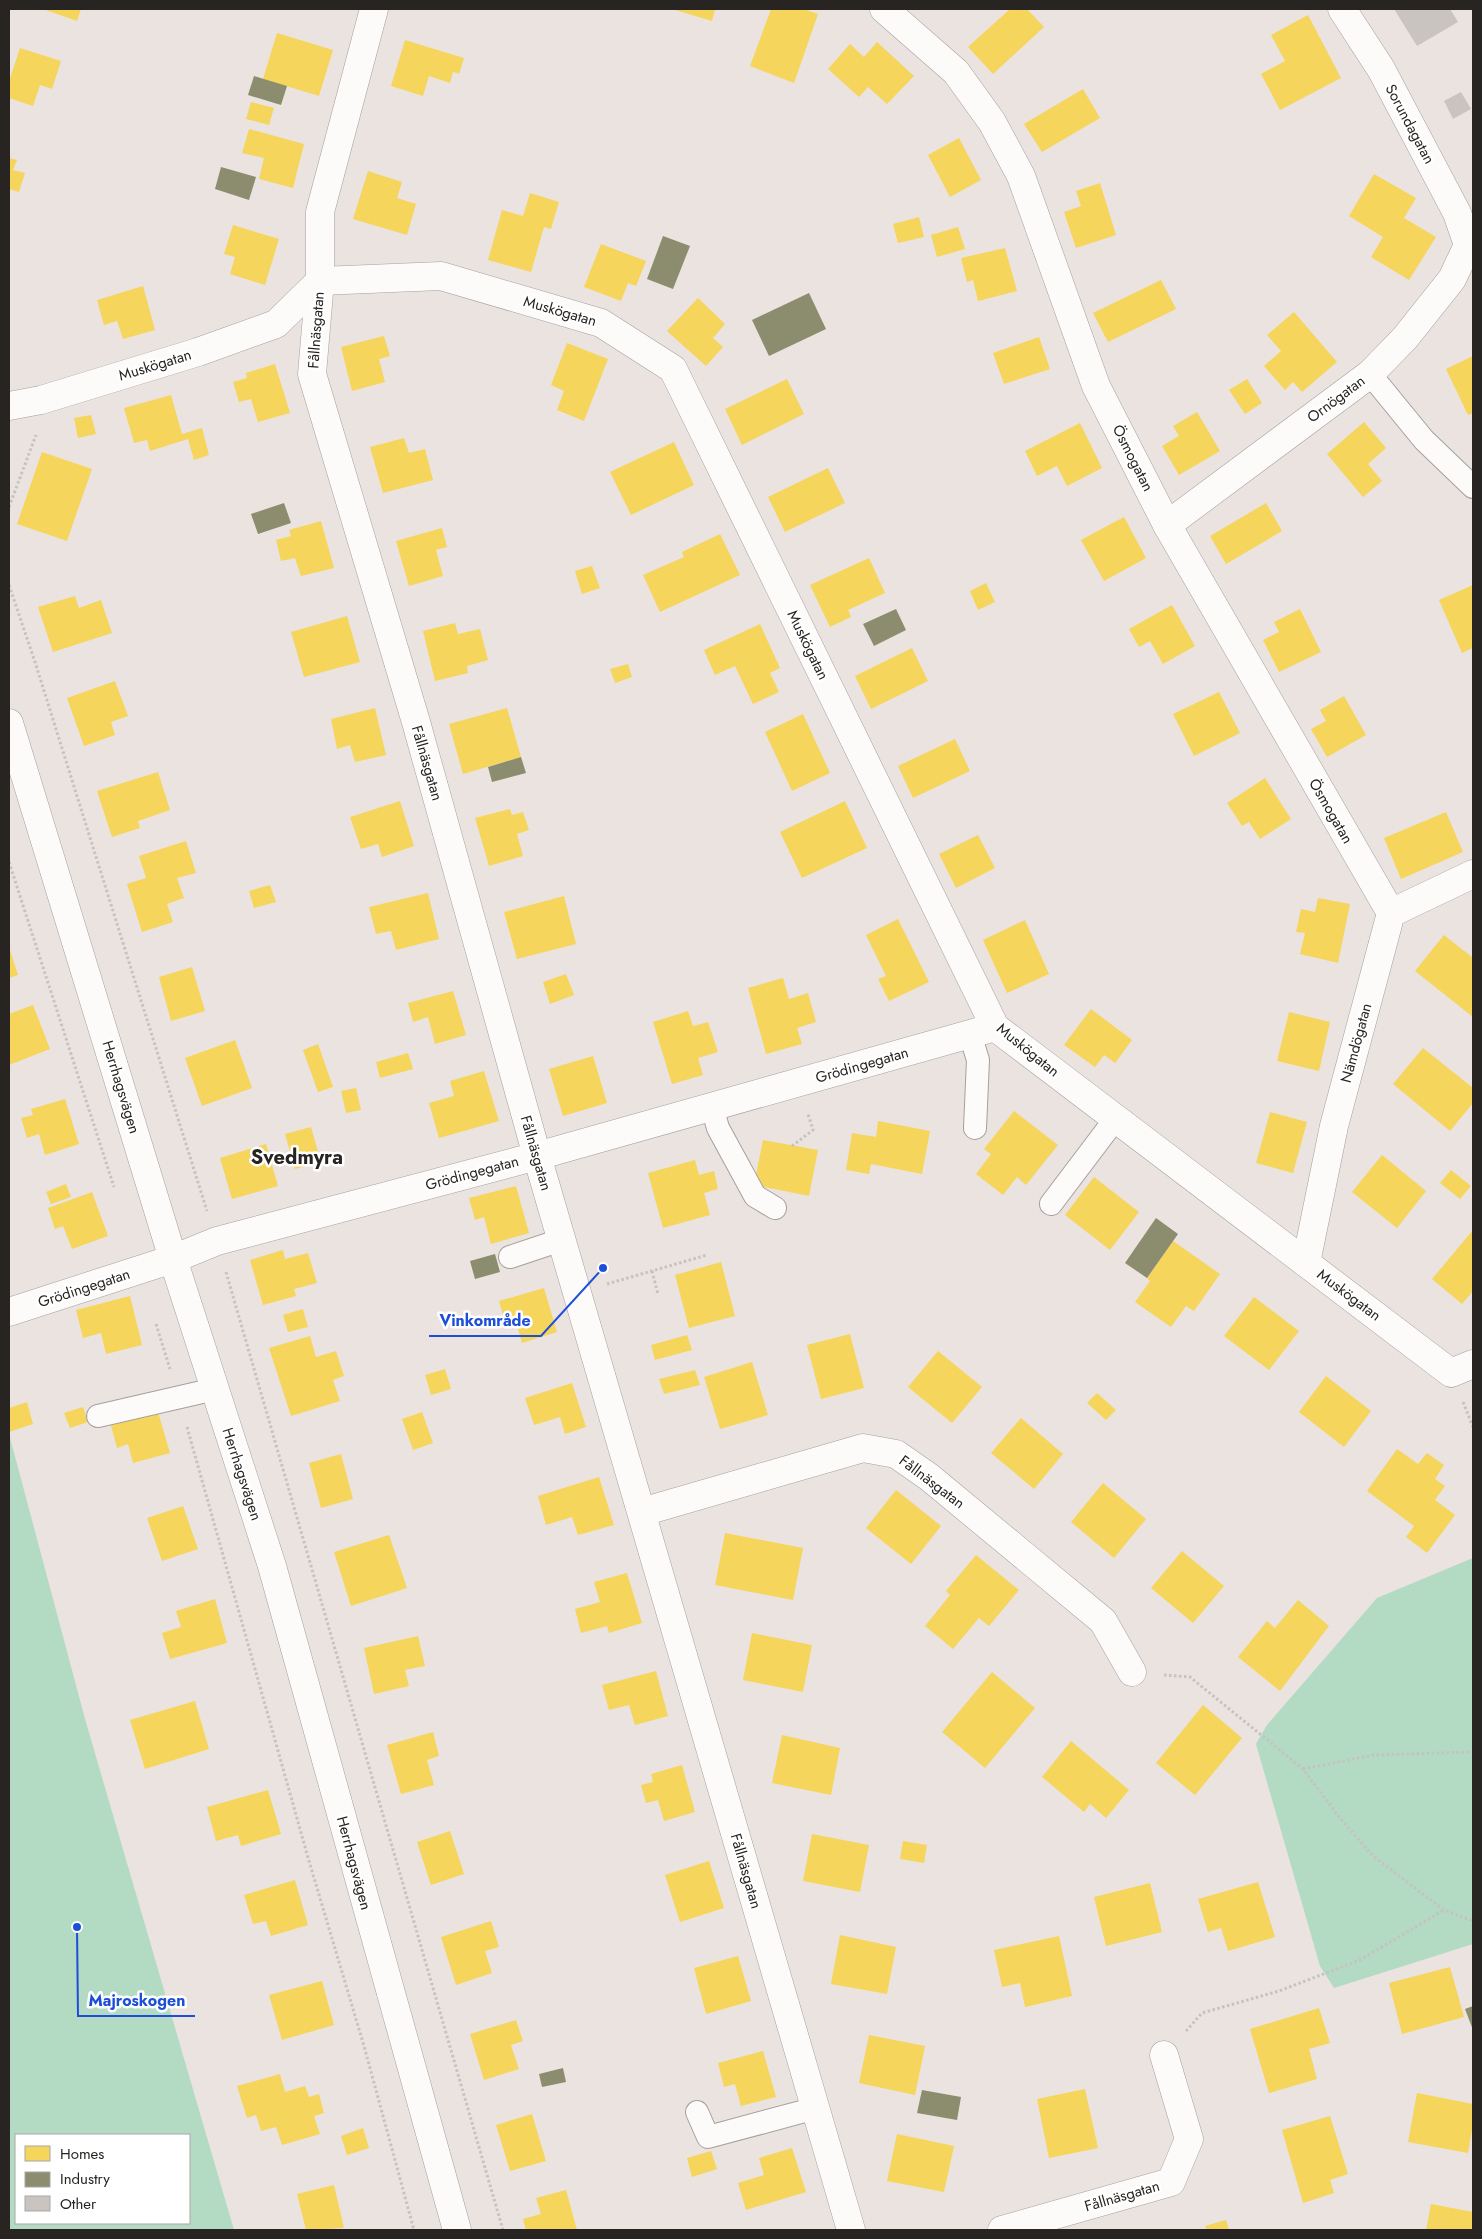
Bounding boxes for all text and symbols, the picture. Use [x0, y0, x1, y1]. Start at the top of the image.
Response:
street label: Sorundagatan [1380, 80, 1440, 168]
street label: Muskögatan [521, 290, 599, 332]
street label: Fållnäsgatan [302, 291, 330, 369]
street label: Muskögatan [116, 344, 194, 386]
street label: Ornögatan [1302, 370, 1370, 428]
street label: Ösmogatan [1107, 421, 1159, 495]
street label: Muskögatan [782, 606, 834, 684]
street label: Fållnäsgatan [406, 723, 448, 803]
street label: Ösmogatan [1303, 774, 1359, 848]
street label: Nämdögatan [1335, 1001, 1377, 1085]
street label: Muskögatan [992, 1018, 1064, 1082]
street label: Herrhagsvägen [96, 1038, 146, 1136]
street label: Grödingegatan [813, 1041, 911, 1089]
street label: Fållnäsgatan [515, 1113, 557, 1193]
district label: Svedmyra [251, 1143, 343, 1172]
street label: Grödingegatan [423, 1150, 521, 1196]
street label: Grödingegatan [35, 1263, 133, 1313]
street label: Muskögatan [1312, 1264, 1386, 1326]
callout: Vinkområde [429, 1305, 541, 1336]
text: Vinkområde [438, 1309, 531, 1332]
street label: Herrhagsvägen [217, 1425, 267, 1523]
street label: Fållnäsgatan [895, 1450, 969, 1514]
street label: Herrhagsvägen [331, 1814, 377, 1912]
street label: Fållnäsgatan [725, 1831, 767, 1911]
callout: Majroskogen [78, 1985, 195, 2016]
text: Majroskogen [89, 1989, 185, 2012]
legend [15, 2134, 190, 2224]
text: Homes [60, 2143, 104, 2165]
text: Industry [60, 2168, 110, 2190]
street label: Fållnäsgatan [1082, 2175, 1162, 2217]
text: Other [60, 2193, 97, 2215]

